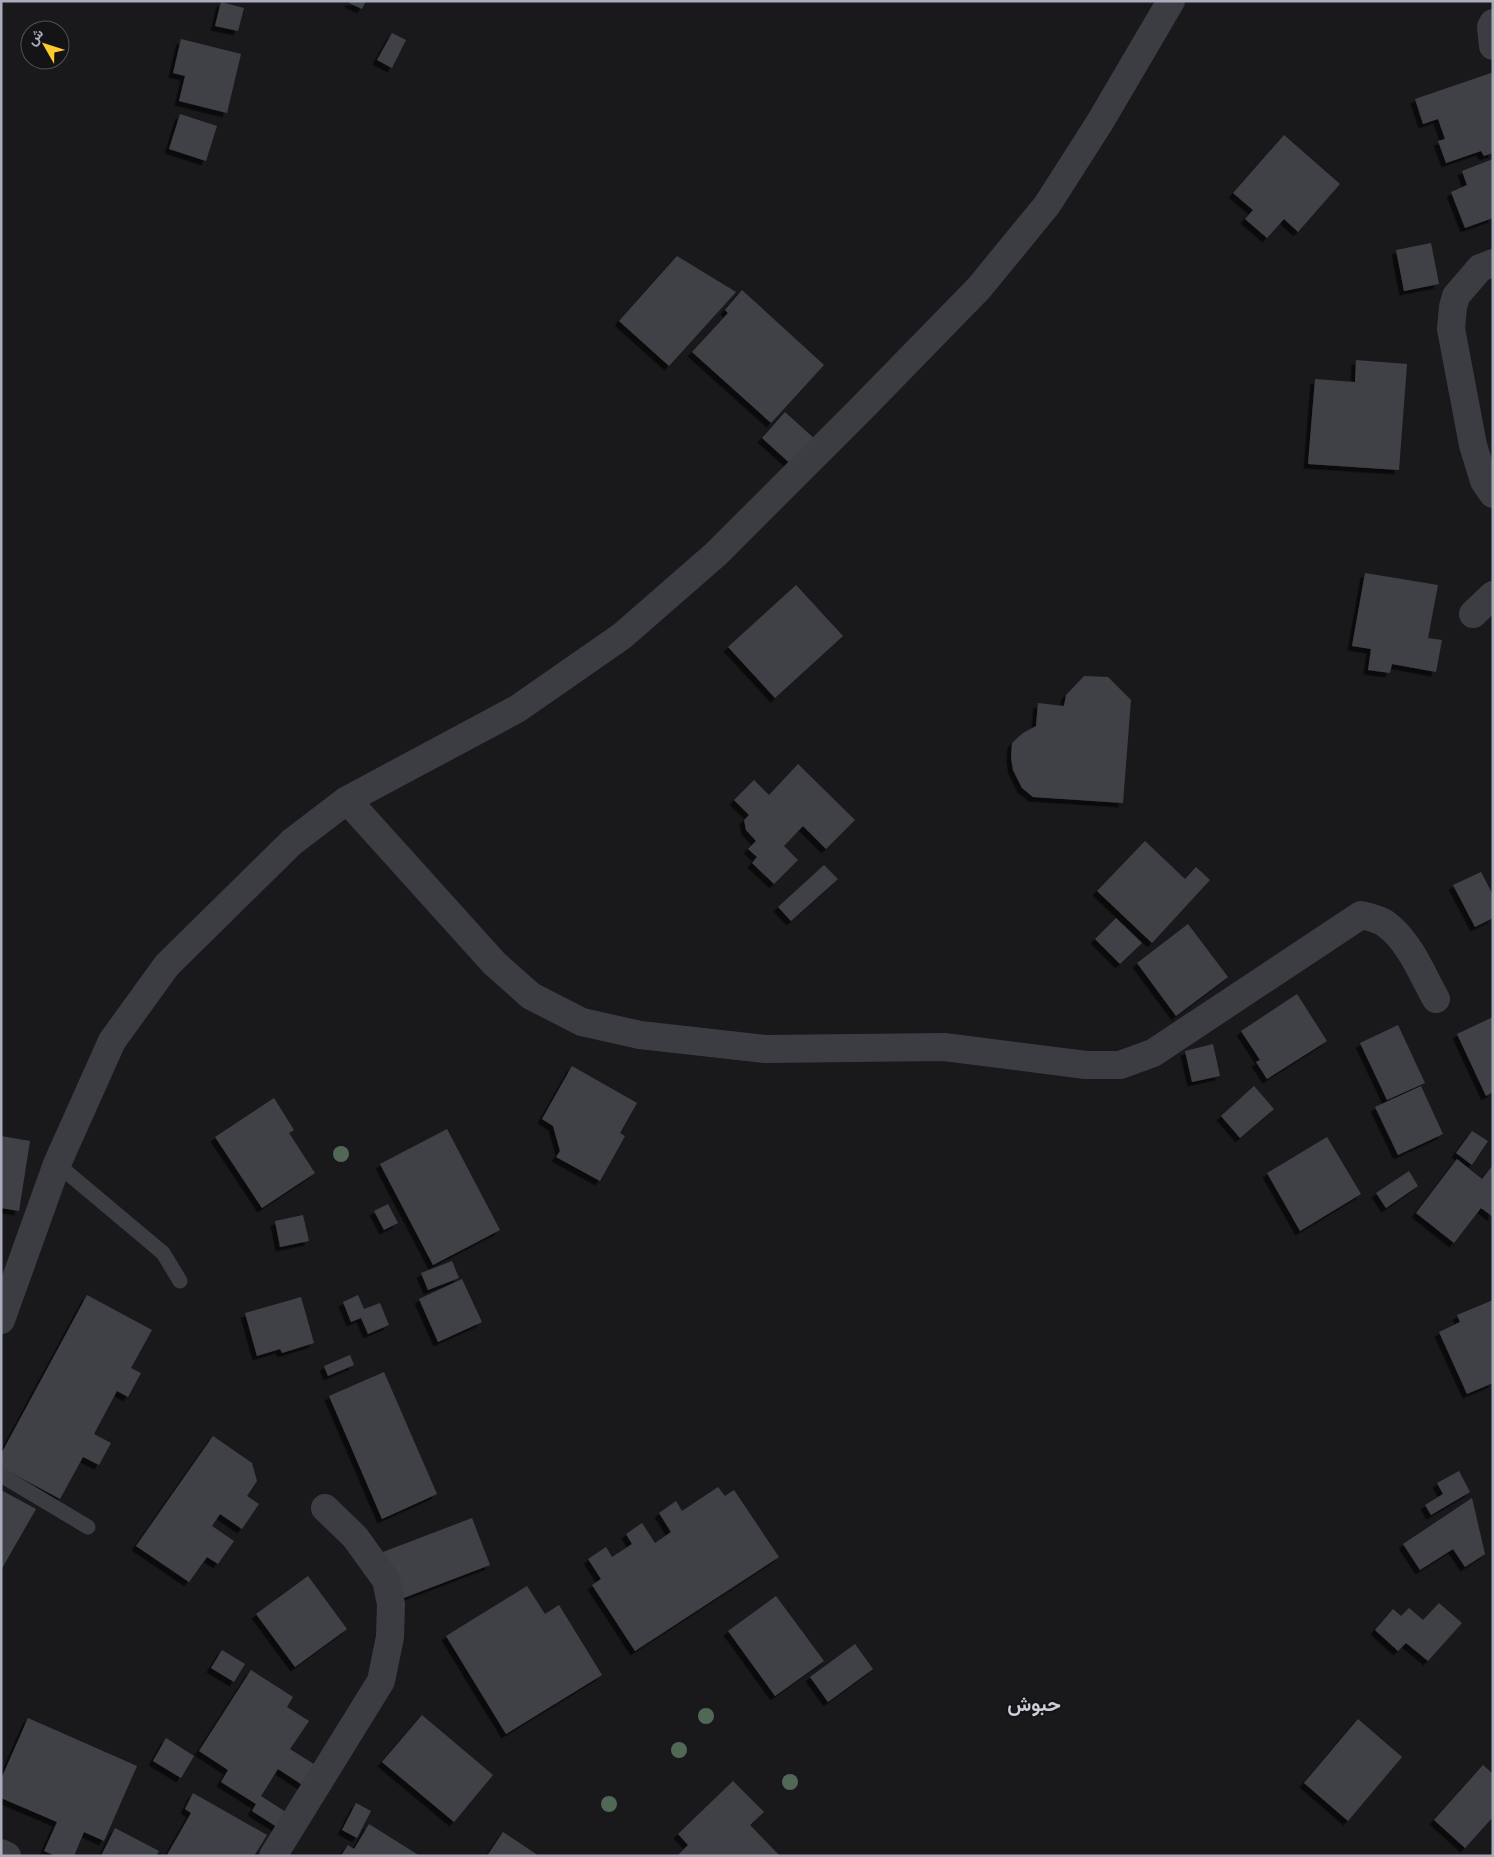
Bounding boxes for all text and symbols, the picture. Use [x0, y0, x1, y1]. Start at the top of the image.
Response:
north arrow [20, 20, 70, 70]
text: ش [22, 24, 48, 50]
district label: حبوش [1007, 1690, 1061, 1718]

